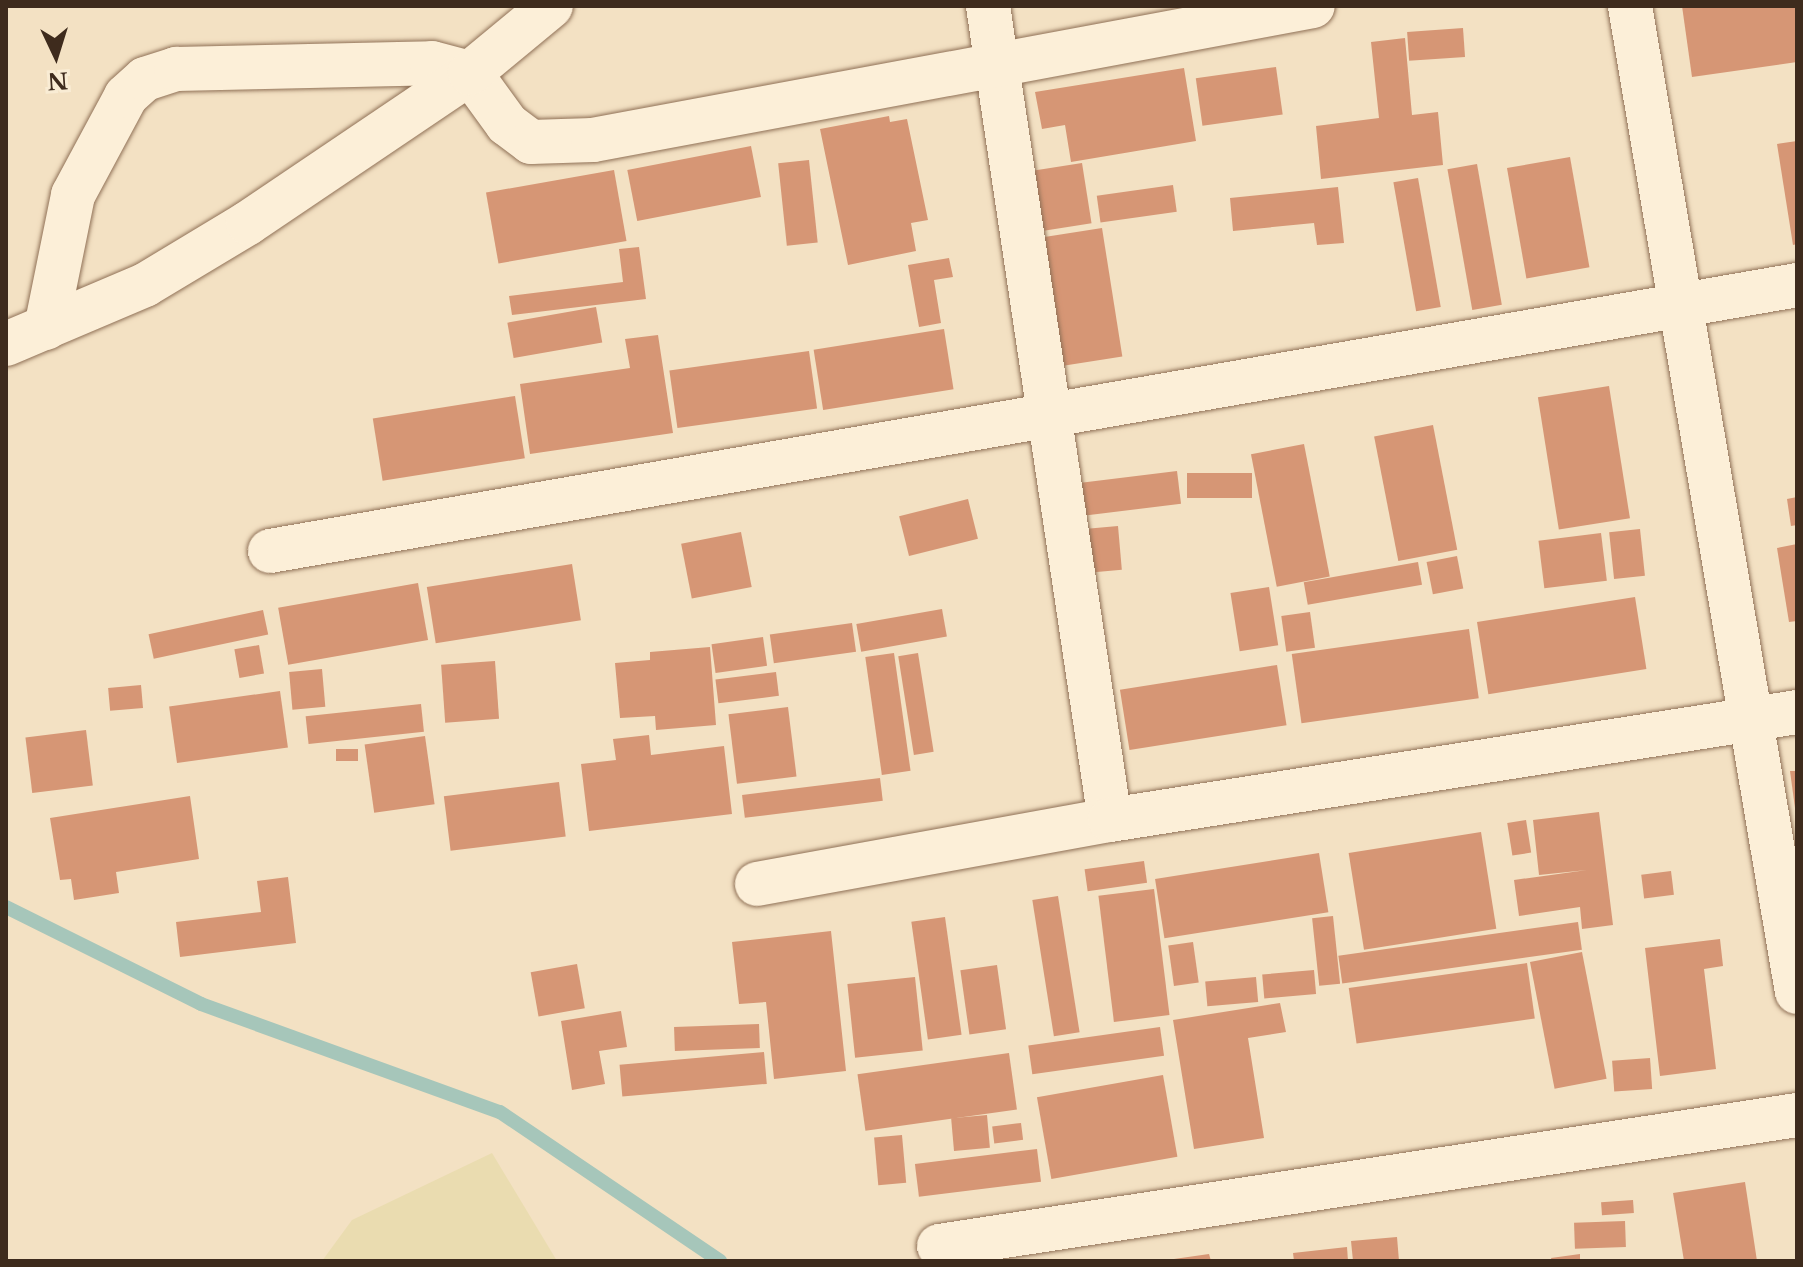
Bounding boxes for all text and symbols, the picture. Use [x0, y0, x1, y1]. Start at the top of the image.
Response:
north arrow [16, 16, 96, 96]
text: N [46, 66, 69, 95]

